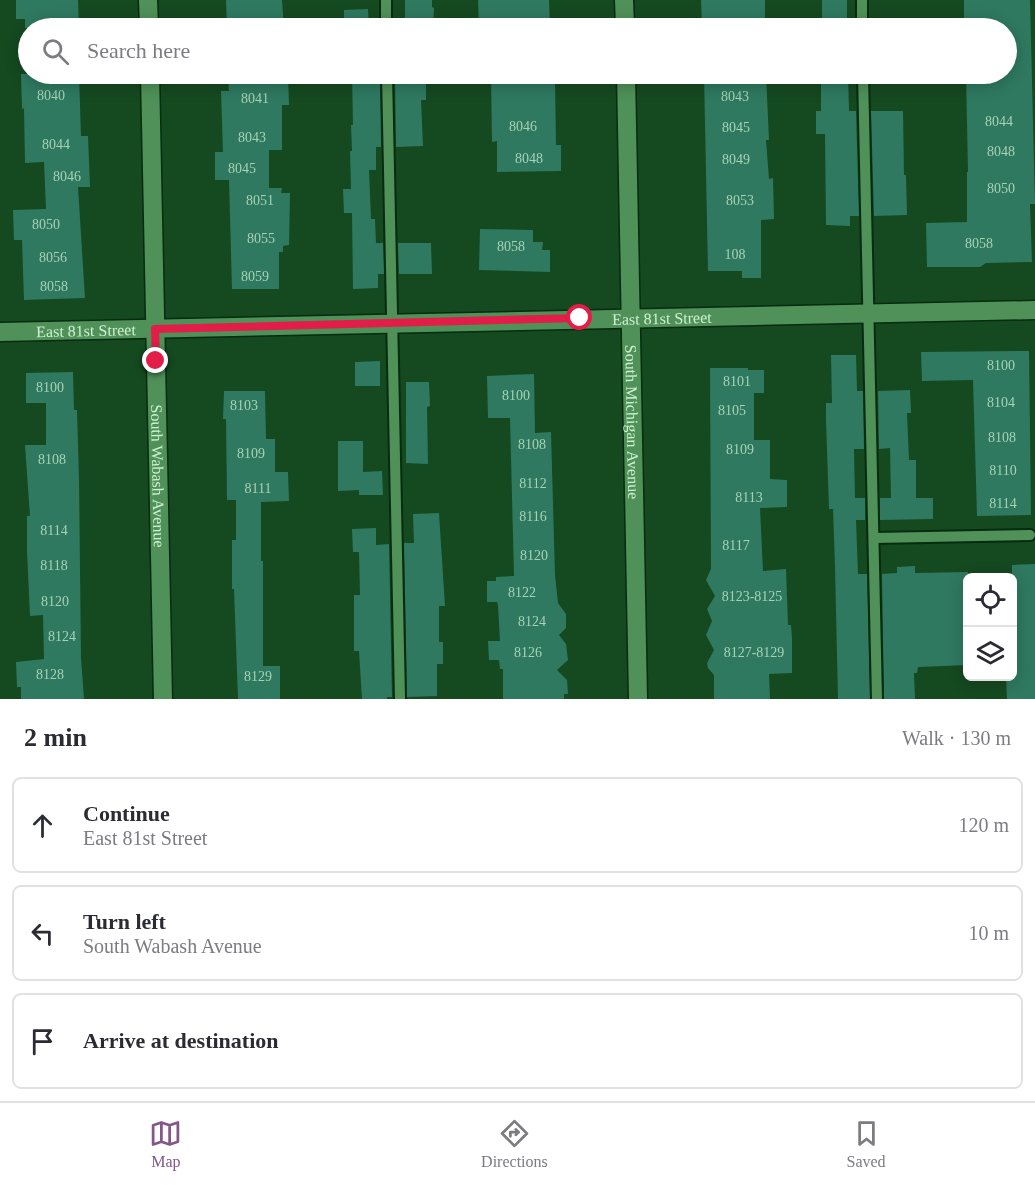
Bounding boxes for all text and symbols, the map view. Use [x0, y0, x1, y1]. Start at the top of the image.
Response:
search box [18, 18, 1017, 84]
icon: search [39, 35, 72, 68]
text: Search here [87, 38, 190, 63]
house number: 8040 [37, 88, 65, 103]
house number: 8043 [721, 89, 749, 104]
house number: 8041 [241, 91, 269, 106]
house number: 8044 [985, 114, 1013, 129]
house number: 8046 [509, 119, 537, 134]
house number: 8045 [722, 120, 750, 135]
house number: 8043 [238, 130, 266, 145]
house number: 8044 [42, 137, 70, 152]
house number: 8048 [987, 144, 1015, 159]
house number: 8048 [515, 151, 543, 166]
house number: 8049 [722, 152, 750, 167]
house number: 8045 [228, 161, 256, 176]
house number: 8046 [53, 169, 81, 184]
house number: 8050 [987, 181, 1015, 196]
house number: 8051 [246, 193, 274, 208]
house number: 8053 [726, 193, 754, 208]
house number: 8050 [32, 217, 60, 232]
house number: 8055 [247, 231, 275, 246]
house number: 8058 [965, 236, 993, 251]
house number: 8058 [497, 239, 525, 254]
house number: 108 [725, 247, 746, 262]
house number: 8056 [39, 250, 67, 265]
house number: 8059 [241, 269, 269, 284]
house number: 8058 [40, 279, 68, 294]
route start [566, 304, 592, 330]
street label: East 81st Street [612, 309, 712, 328]
street label: East 81st Street [36, 321, 137, 340]
street label: South Michigan Avenue [622, 345, 642, 499]
route end [142, 347, 168, 373]
house number: 8100 [987, 358, 1015, 373]
house number: 8101 [723, 374, 751, 389]
house number: 8100 [36, 380, 64, 395]
house number: 8100 [502, 388, 530, 403]
house number: 8104 [987, 395, 1015, 410]
house number: 8103 [230, 398, 258, 413]
house number: 8105 [718, 403, 746, 418]
street label: South Wabash Avenue [148, 404, 168, 548]
house number: 8108 [988, 430, 1016, 445]
house number: 8108 [518, 437, 546, 452]
house number: 8109 [726, 442, 754, 457]
house number: 8109 [237, 446, 265, 461]
house number: 8108 [38, 452, 66, 467]
house number: 8110 [989, 463, 1017, 478]
house number: 8112 [519, 476, 547, 491]
house number: 8111 [245, 481, 271, 496]
house number: 8113 [735, 490, 763, 505]
house number: 8114 [989, 496, 1017, 511]
house number: 8116 [519, 509, 547, 524]
house number: 8114 [40, 523, 68, 538]
house number: 8117 [722, 538, 750, 553]
house number: 8120 [520, 548, 548, 563]
house number: 8118 [40, 558, 68, 573]
map controls [963, 573, 1017, 681]
button: locate [963, 573, 1017, 627]
house number: 8122 [508, 585, 536, 600]
house number: 8123-8125 [722, 589, 782, 604]
house number: 8120 [41, 594, 69, 609]
house number: 8124 [518, 614, 546, 629]
button: layers [963, 627, 1017, 681]
house number: 8124 [48, 629, 76, 644]
house number: 8126 [514, 645, 542, 660]
house number: 8127-8129 [724, 645, 784, 660]
house number: 8128 [36, 667, 64, 682]
house number: 8129 [244, 669, 272, 684]
text: 2 min [24, 723, 87, 752]
text: Walk · 130 m [902, 727, 1011, 749]
text: Continue [83, 801, 170, 826]
icon: ahead [26, 809, 59, 842]
text: 120 m [958, 814, 1009, 836]
text: East 81st Street [83, 827, 207, 849]
text: Turn left [83, 909, 166, 934]
icon: left [26, 917, 59, 950]
text: 10 m [968, 922, 1009, 944]
text: South Wabash Avenue [83, 935, 262, 957]
icon: arrive [26, 1025, 59, 1058]
text: Arrive at destination [83, 1028, 279, 1053]
tab: Map [149, 1117, 182, 1171]
tab: Directions [481, 1117, 548, 1171]
tab: Saved [846, 1117, 886, 1171]

